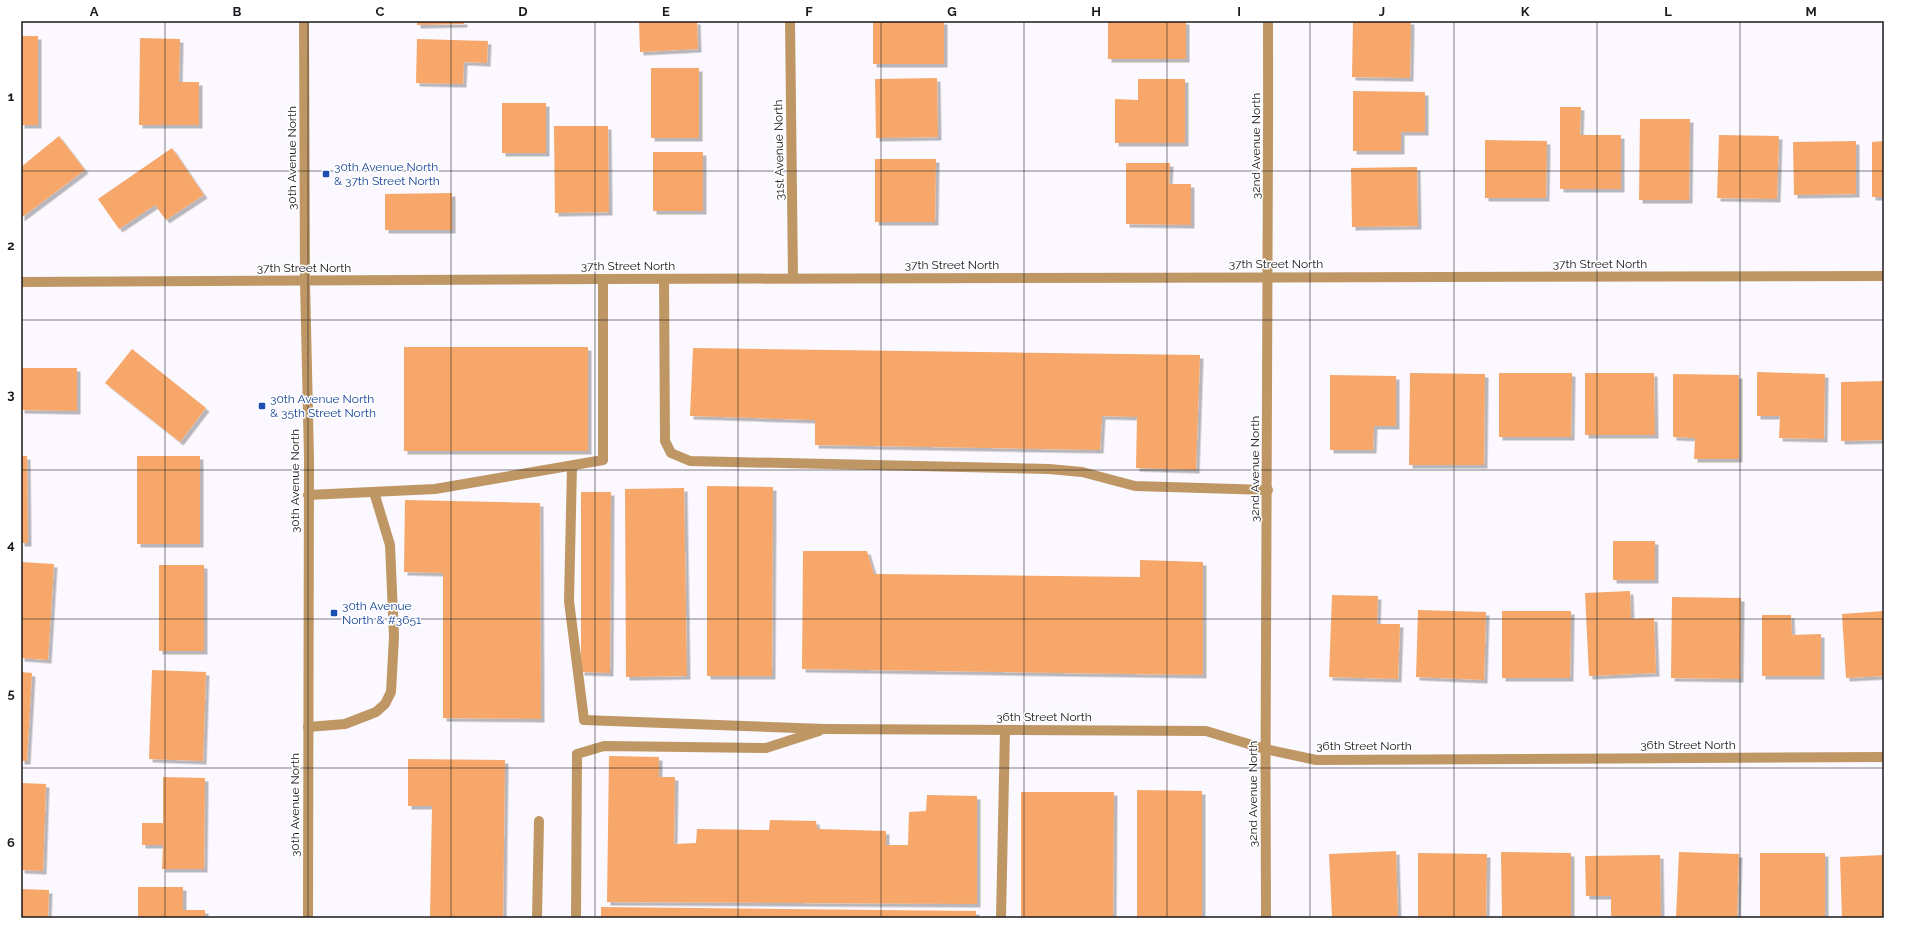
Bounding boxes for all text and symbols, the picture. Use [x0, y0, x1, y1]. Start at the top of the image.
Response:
text: A [90, 4, 99, 19]
text: B [233, 4, 242, 19]
text: C [376, 4, 385, 19]
text: D [518, 4, 528, 19]
text: E [662, 4, 670, 19]
text: F [805, 4, 813, 19]
text: G [947, 4, 957, 19]
text: H [1091, 4, 1101, 19]
text: I [1237, 4, 1241, 19]
text: J [1379, 4, 1385, 19]
text: K [1521, 4, 1530, 19]
text: L [1664, 4, 1672, 19]
text: M [1805, 4, 1817, 19]
text: 1 [8, 89, 15, 104]
street label: 32nd Avenue North [1249, 93, 1263, 199]
street label: 31st Avenue North [771, 100, 787, 200]
street label: 30th Avenue North [285, 106, 299, 210]
place label: 30th Avenue North & 37th Street North [334, 160, 440, 188]
marker: 30th Avenue North & 37th Street North [321, 169, 331, 179]
text: 2 [7, 238, 15, 253]
street label: 37th Street North [1229, 257, 1323, 271]
street label: 37th Street North [1553, 257, 1647, 271]
street label: 37th Street North [905, 258, 999, 272]
street label: 37th Street North [581, 259, 675, 273]
street label: 37th Street North [257, 261, 351, 275]
text: 3 [7, 387, 15, 402]
place label: 30th Avenue North & 35th Street North [270, 392, 376, 420]
marker: 30th Avenue North & 35th Street North [257, 401, 267, 411]
street label: 32nd Avenue North [1248, 416, 1262, 522]
street label: 30th Avenue North [288, 429, 302, 533]
text: 4 [7, 537, 15, 552]
place label: 30th Avenue North & #3651 [342, 599, 421, 627]
marker: 30th Avenue North & #3651 [329, 608, 339, 618]
text: 5 [7, 686, 15, 701]
street label: 36th Street North [996, 710, 1092, 724]
street label: 36th Street North [1640, 738, 1736, 752]
street label: 36th Street North [1316, 739, 1412, 753]
street label: 32nd Avenue North [1246, 741, 1260, 847]
street label: 30th Avenue North [288, 753, 302, 857]
text: 6 [7, 835, 15, 850]

